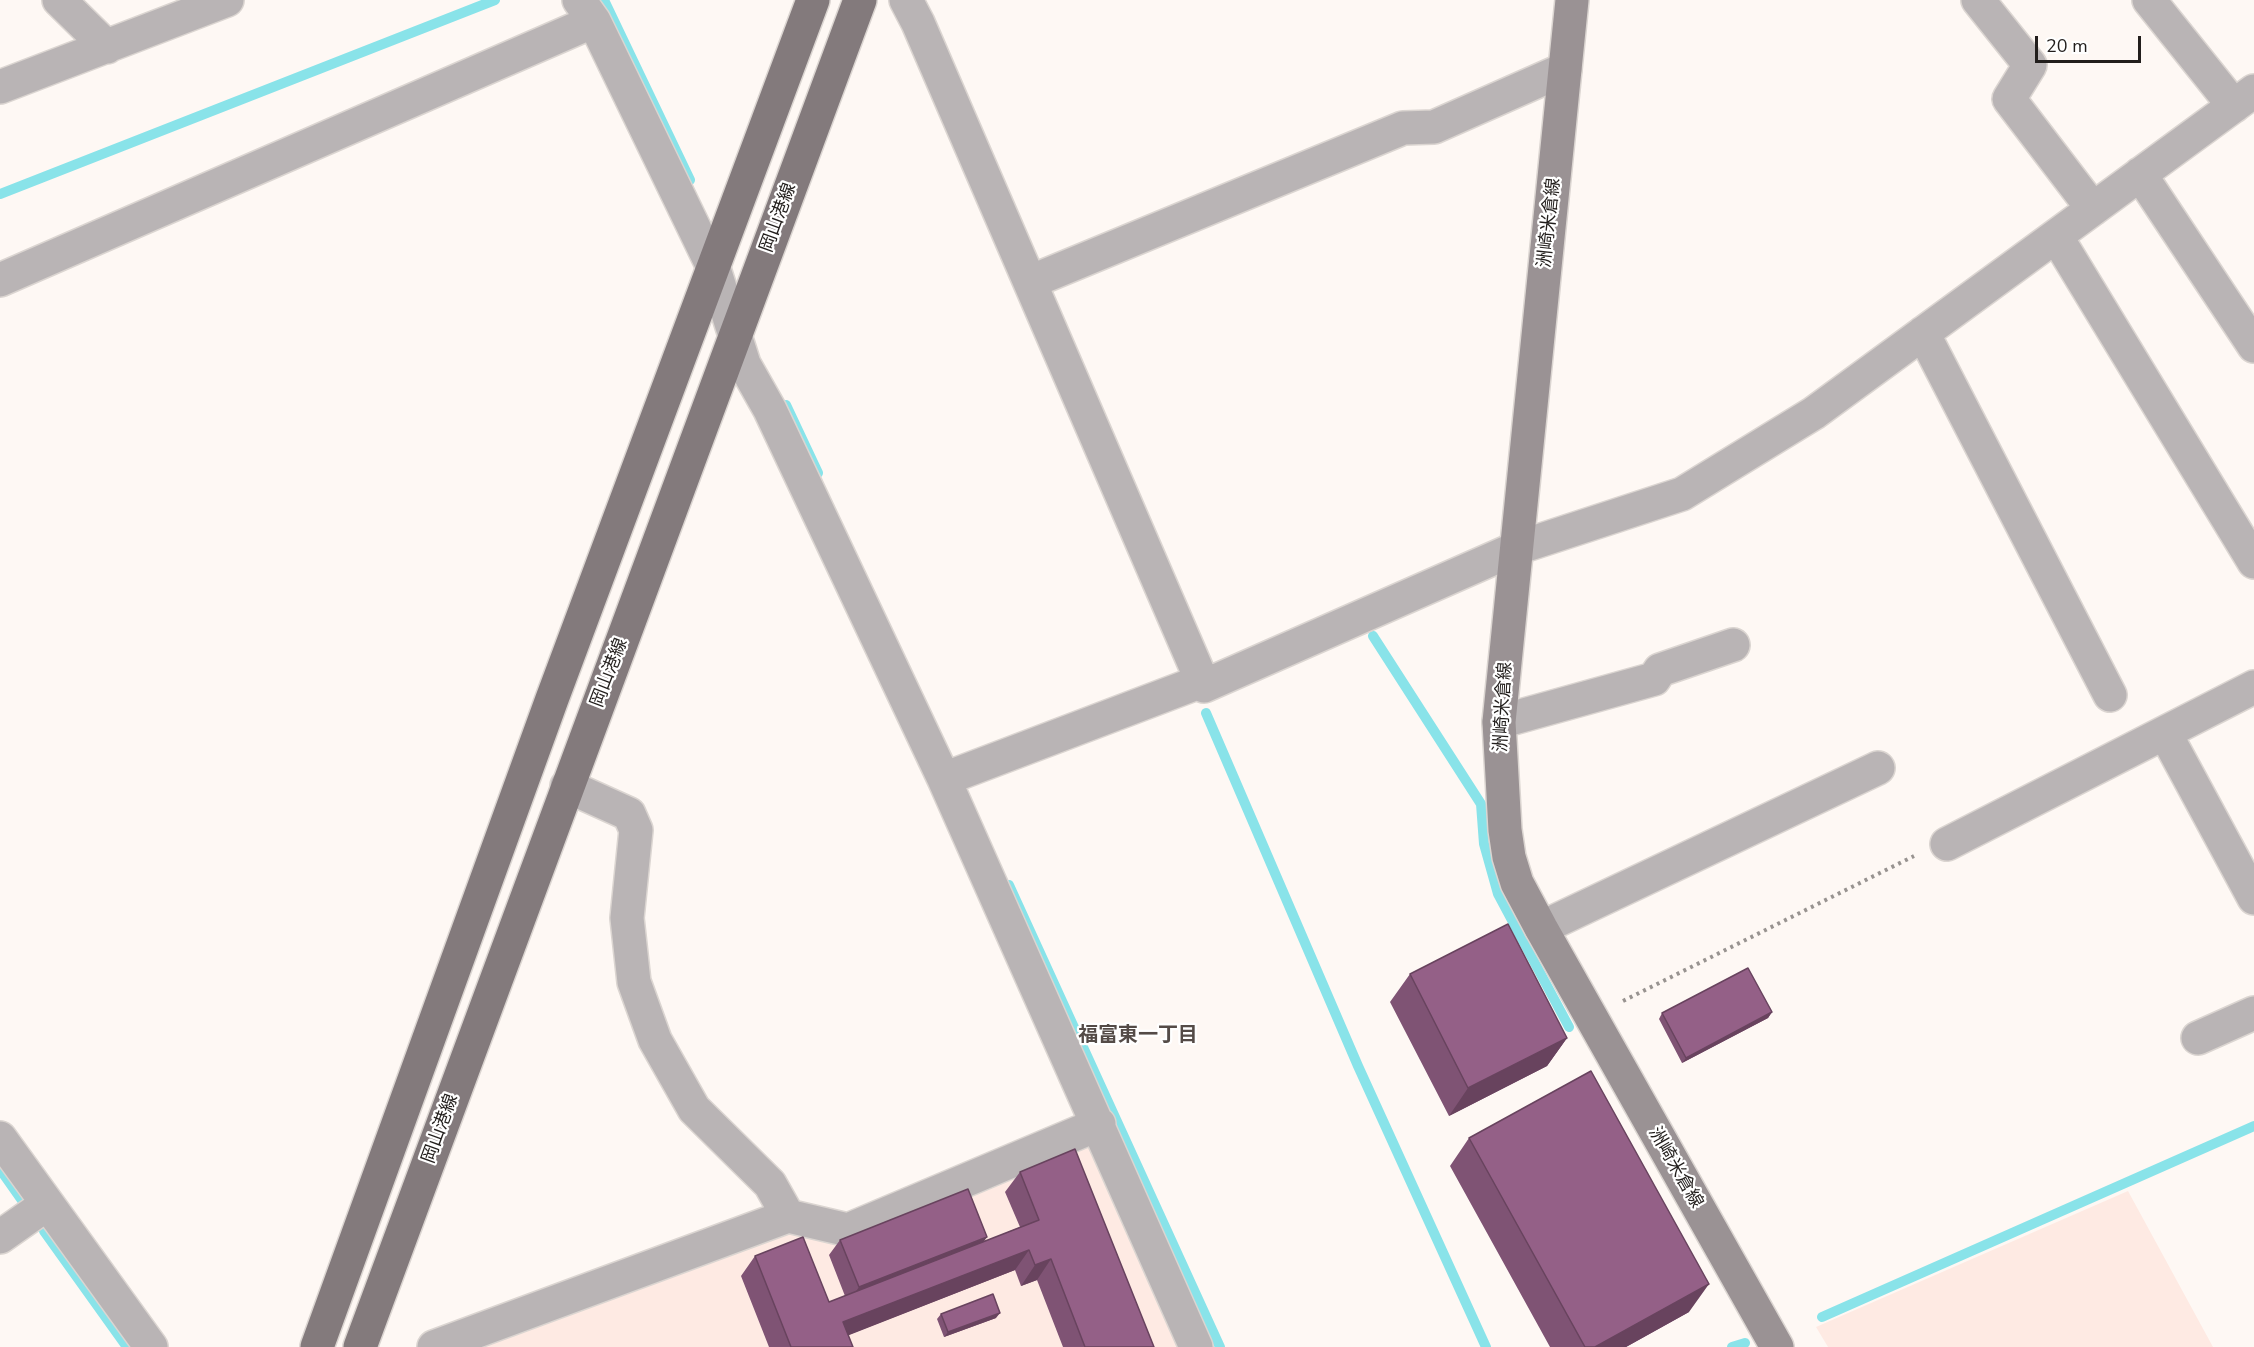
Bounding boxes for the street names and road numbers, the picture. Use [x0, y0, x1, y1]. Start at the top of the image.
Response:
street label: 洲崎米倉線 [1535, 177, 1565, 269]
street label: 岡山港線 [757, 180, 801, 256]
street label: 岡山港線 [587, 636, 633, 710]
street label: 洲崎米倉線 [1491, 661, 1517, 753]
street label: 岡山港線 [419, 1091, 463, 1167]
street label: 洲崎米倉線 [1643, 1124, 1707, 1212]

